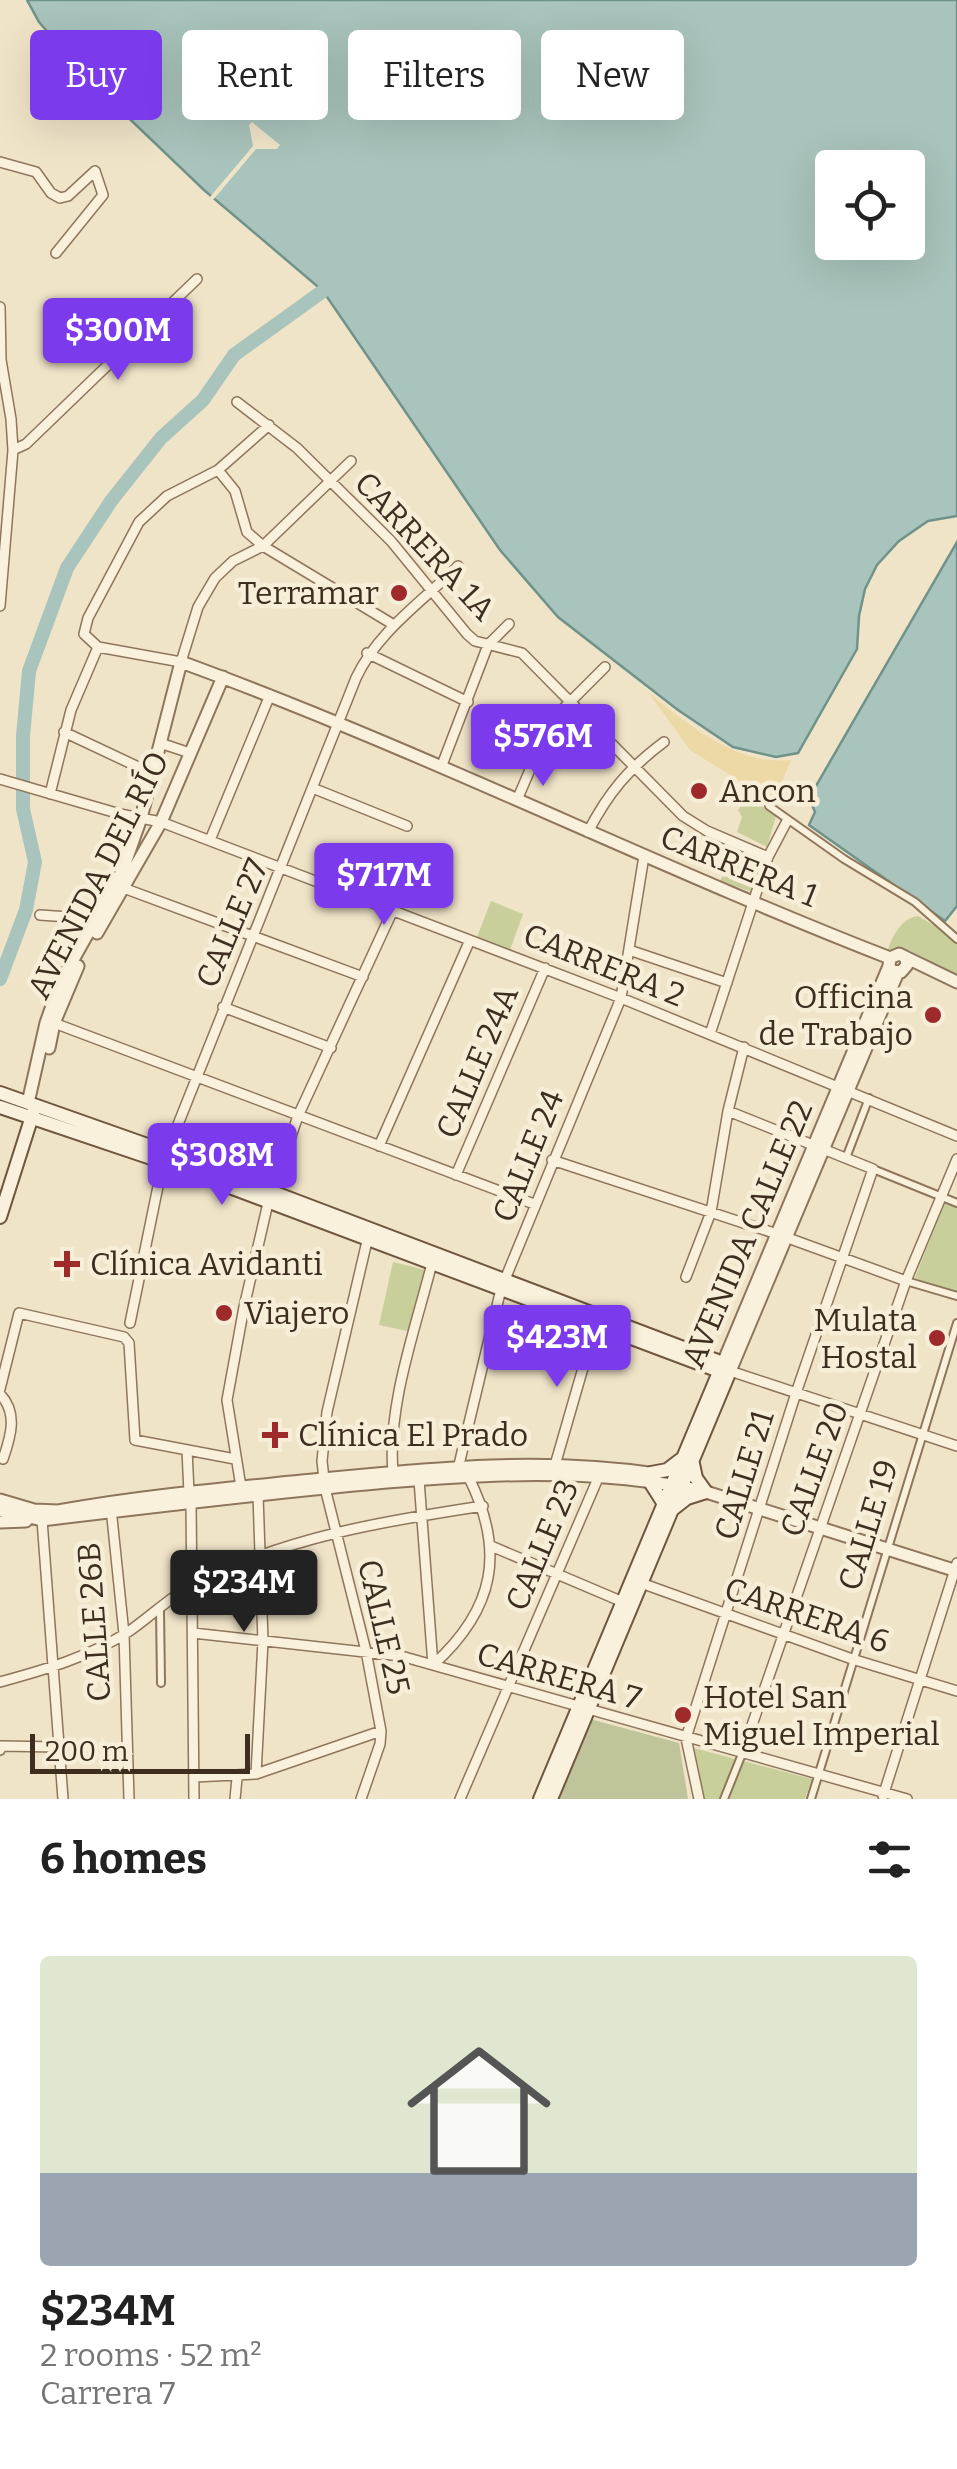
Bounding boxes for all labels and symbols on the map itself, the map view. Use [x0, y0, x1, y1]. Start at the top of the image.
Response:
pin: $300M [48, 298, 188, 383]
street label: CARRERA 1A [347, 464, 503, 628]
place label: Terramar [238, 574, 379, 612]
marker: Terramar [388, 582, 410, 604]
pin: $576M [473, 704, 613, 789]
street label: AVENIDA DEL RÍO [19, 745, 177, 1005]
place label: Ancon [719, 772, 816, 810]
marker: Ancon [688, 780, 710, 802]
street label: CARRERA 1 [655, 817, 823, 915]
pin: $717M [314, 843, 454, 928]
street label: CALLE 27 [188, 853, 276, 993]
street label: CARRERA 2 [518, 915, 690, 1015]
place label: Officina de Trabajo [758, 978, 913, 1053]
street label: CALLE 24A [428, 980, 526, 1144]
marker: Officina de Trabajo [922, 1004, 944, 1026]
street label: CALLE 24 [484, 1084, 572, 1228]
street label: AVENIDA CALLE 22 [674, 1095, 820, 1373]
pin: $308M [152, 1123, 292, 1208]
place label: Clínica Avidanti [90, 1245, 323, 1283]
marker: Clínica Avidanti [54, 1251, 80, 1277]
place label: Viajero [244, 1294, 349, 1332]
place label: Mulata Hostal [814, 1301, 917, 1376]
marker: Viajero [213, 1302, 235, 1324]
pin: $423M [487, 1305, 627, 1390]
marker: Mulata Hostal [926, 1327, 948, 1349]
street label: CALLE 20 [772, 1396, 856, 1542]
street label: CALLE 21 [706, 1406, 782, 1544]
place label: Clínica El Prado [298, 1416, 528, 1454]
marker: Clínica El Prado [262, 1422, 288, 1448]
street label: CALLE 19 [830, 1455, 906, 1595]
street label: CALLE 23 [497, 1474, 587, 1616]
street label: CALLE 26B [69, 1541, 119, 1703]
pin: $234M [174, 1550, 314, 1635]
street label: CALLE 25 [350, 1556, 418, 1698]
street label: CARRERA 6 [720, 1569, 894, 1661]
street label: CARRERA 7 [473, 1634, 645, 1718]
place label: Hotel San Miguel Imperial [703, 1678, 940, 1753]
marker: Hotel San Miguel Imperial [672, 1704, 694, 1726]
scale bar [30, 1729, 250, 1774]

